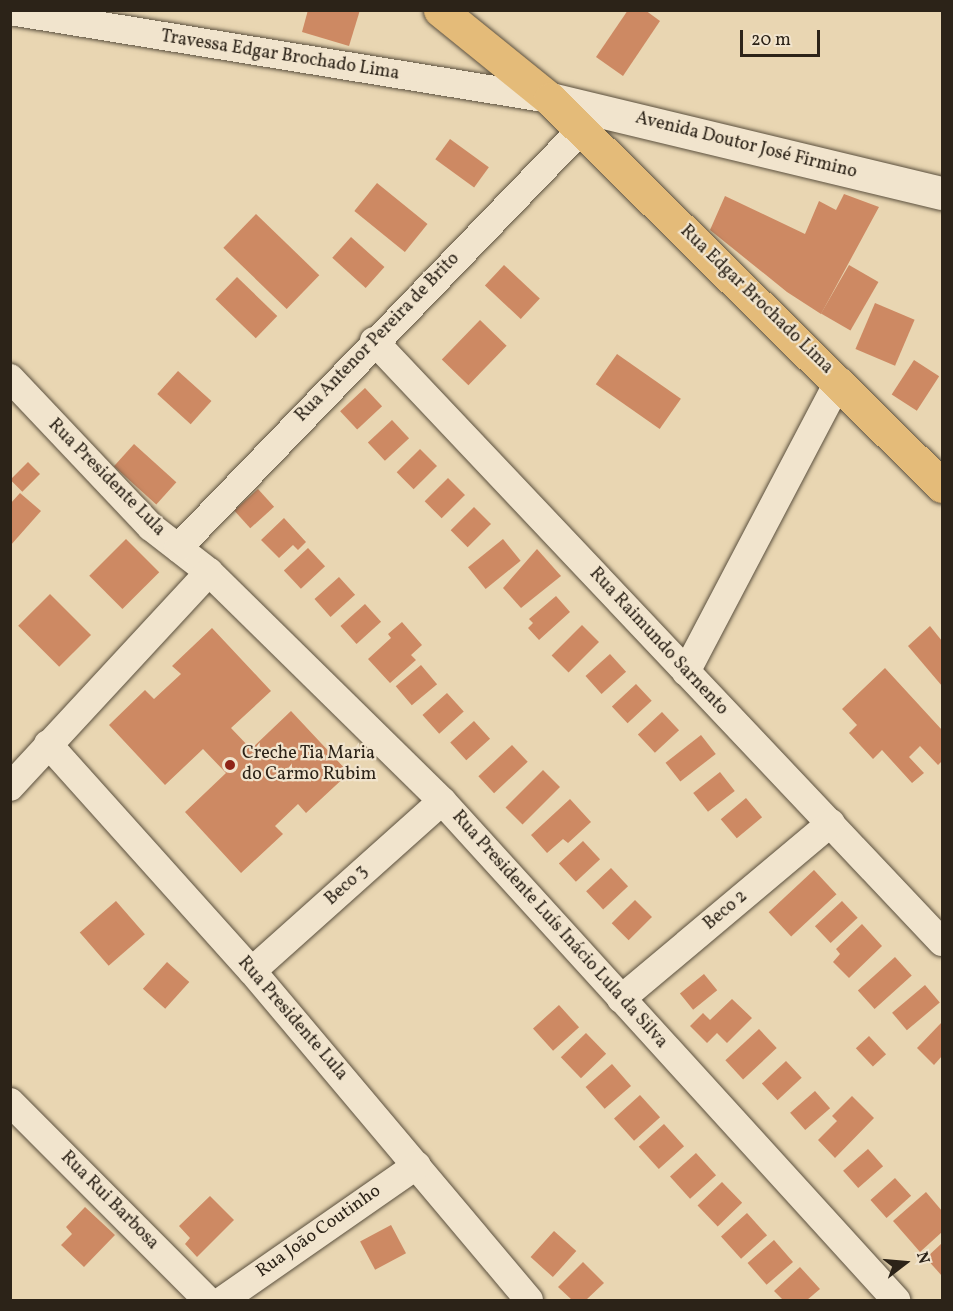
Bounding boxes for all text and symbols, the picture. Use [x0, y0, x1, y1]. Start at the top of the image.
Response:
scale bar [743, 18, 822, 56]
street label: Travessa Edgar Brochado Lima [159, 26, 401, 86]
text: 20 m [751, 28, 791, 53]
street label: Avenida Doutor José Firmino [633, 108, 859, 184]
street label: Rua Edgar Brochado Lima [675, 221, 837, 379]
street label: Rua Antenor Pereira de Brito [291, 249, 465, 427]
street label: Rua Presidente Lula [43, 415, 169, 541]
street label: Rua Raimundo Sarnento [584, 564, 732, 720]
place label: Creche Tia Maria do Carmo Rubim [242, 744, 376, 786]
marker: Creche Tia Maria do Carmo Rubim [223, 758, 237, 772]
street label: Rua Presidente Luís Inácio Lula da Silva [447, 807, 671, 1053]
street label: Beco 3 [321, 861, 373, 911]
street label: Beco 2 [700, 886, 752, 936]
street label: Rua Presidente Lula [232, 953, 352, 1085]
street label: Rua Rui Barbosa [55, 1147, 163, 1255]
street label: Rua João Coutinho [253, 1181, 385, 1283]
north arrow [875, 1233, 935, 1293]
text: N [910, 1249, 934, 1267]

